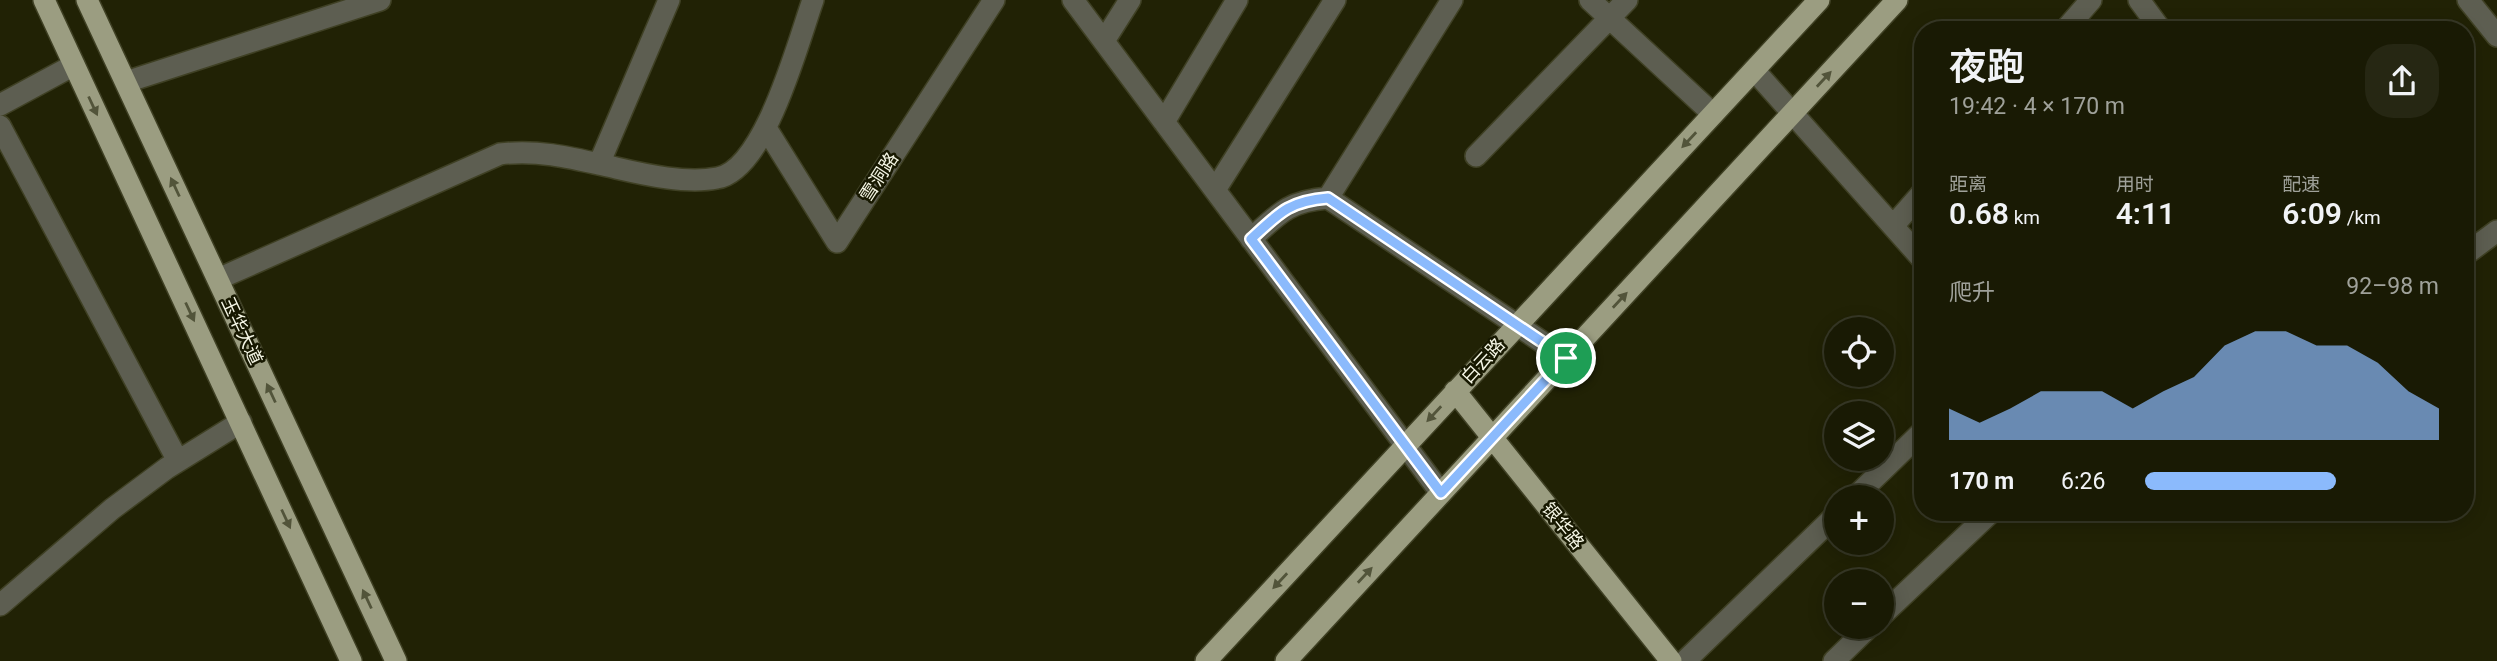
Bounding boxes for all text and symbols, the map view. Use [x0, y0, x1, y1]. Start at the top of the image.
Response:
button: share [2365, 44, 2439, 118]
text: 夜跑 [1949, 45, 2025, 89]
one-way arrow [1816, 70, 1832, 88]
text: 19:42 · 4 × 170 m [1949, 93, 2125, 120]
one-way arrow [87, 96, 99, 116]
one-way arrow [1681, 131, 1697, 149]
street label: 雪洞路 [855, 148, 902, 205]
text: 距离 [1949, 173, 1987, 196]
text: 用时 [2116, 173, 2154, 196]
text: 配速 [2282, 173, 2320, 196]
one-way arrow [169, 177, 180, 197]
text: 0.68 [1949, 196, 2009, 231]
text: 4:11 [2116, 196, 2175, 231]
text: 6:09 [2282, 196, 2342, 231]
text: km [2009, 206, 2040, 229]
text: /km [2342, 206, 2381, 229]
text: 92–98 m [2346, 273, 2439, 300]
text: 爬升 [1949, 279, 1995, 306]
one-way arrow [1611, 292, 1627, 309]
street label: 玉华大道 [218, 294, 267, 368]
one-way arrow [184, 302, 195, 322]
map controls [1824, 317, 1894, 639]
button: locate [1824, 317, 1894, 387]
pin [1536, 328, 1596, 388]
street label: 白云路 [1457, 334, 1509, 388]
icon: arrive [1547, 339, 1585, 377]
one-way arrow [265, 383, 277, 403]
button: layers [1824, 401, 1894, 471]
one-way arrow [1426, 405, 1442, 423]
text: 170 m [1949, 468, 2014, 495]
text: 6:26 [2061, 468, 2105, 495]
button: + [1824, 485, 1894, 555]
street label: 银华路 [1538, 498, 1589, 553]
one-way arrow [280, 508, 291, 529]
one-way arrow [1357, 566, 1373, 584]
button: − [1824, 569, 1894, 639]
one-way arrow [1272, 572, 1288, 589]
one-way arrow [361, 589, 373, 609]

